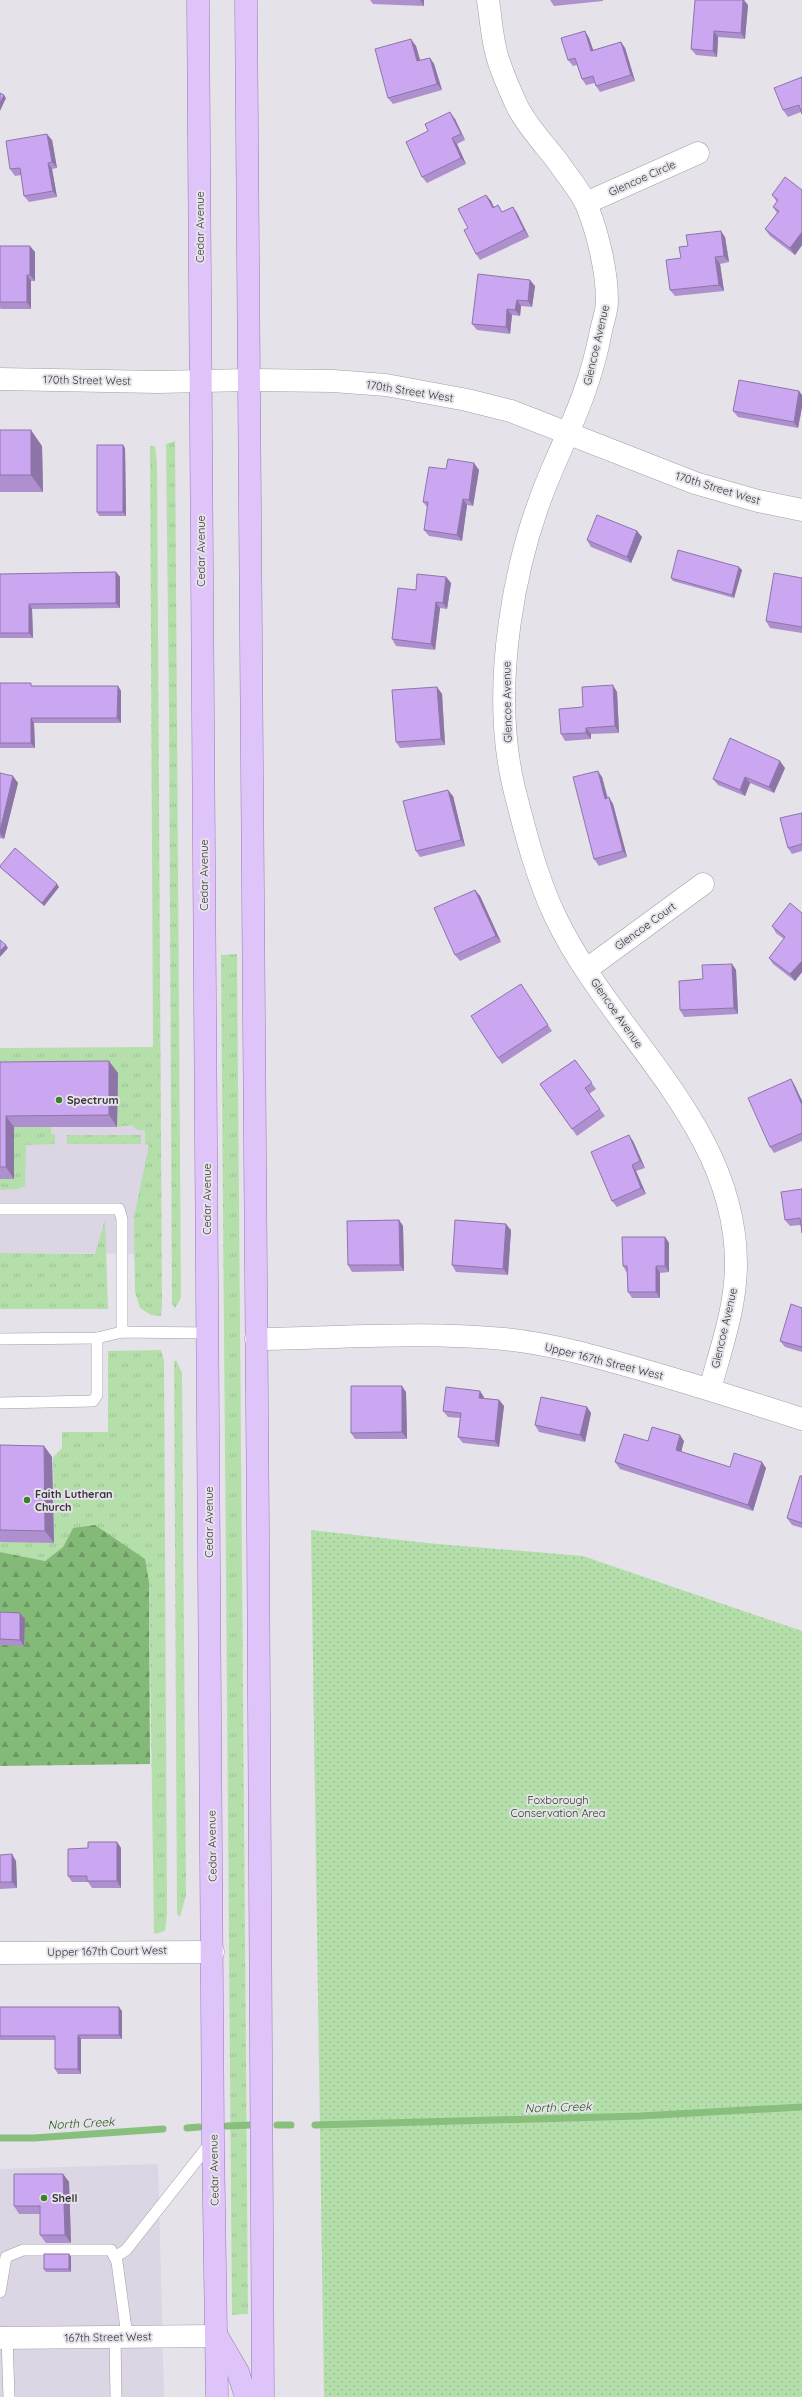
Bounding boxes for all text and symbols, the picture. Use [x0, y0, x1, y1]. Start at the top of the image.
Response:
street label: Glencoe Circle [606, 157, 678, 199]
street label: Cedar Avenue [193, 191, 207, 263]
street label: Glencoe Avenue [580, 304, 612, 386]
street label: 170th Street West [43, 372, 131, 388]
street label: 170th Street West [366, 377, 455, 405]
street label: 170th Street West [674, 468, 762, 508]
street label: Cedar Avenue [194, 515, 208, 587]
street label: Glencoe Avenue [499, 661, 515, 743]
street label: Cedar Avenue [197, 839, 211, 911]
street label: Glencoe Court [612, 899, 679, 953]
street label: Glencoe Avenue [588, 975, 646, 1051]
place label: Spectrum [67, 1093, 119, 1107]
marker: Spectrum [54, 1095, 64, 1105]
street label: Cedar Avenue [200, 1163, 214, 1235]
street label: Glencoe Avenue [708, 1287, 740, 1369]
street label: Upper 167th Street West [543, 1339, 665, 1383]
street label: Cedar Avenue [202, 1486, 216, 1558]
place label: Faith Lutheran Church [35, 1487, 113, 1514]
marker: Faith Lutheran Church [22, 1495, 32, 1505]
park label: Foxborough Conservation Area [511, 1793, 605, 1820]
street label: Cedar Avenue [204, 1810, 220, 1882]
street label: Upper 167th Court West [47, 1943, 167, 1959]
water label: North Creek [524, 2098, 593, 2116]
water label: North Creek [47, 2114, 116, 2132]
street label: Cedar Avenue [206, 2134, 222, 2206]
place label: Shell [52, 2191, 77, 2205]
marker: Shell [39, 2193, 49, 2203]
street label: 167th Street West [64, 2329, 152, 2345]

